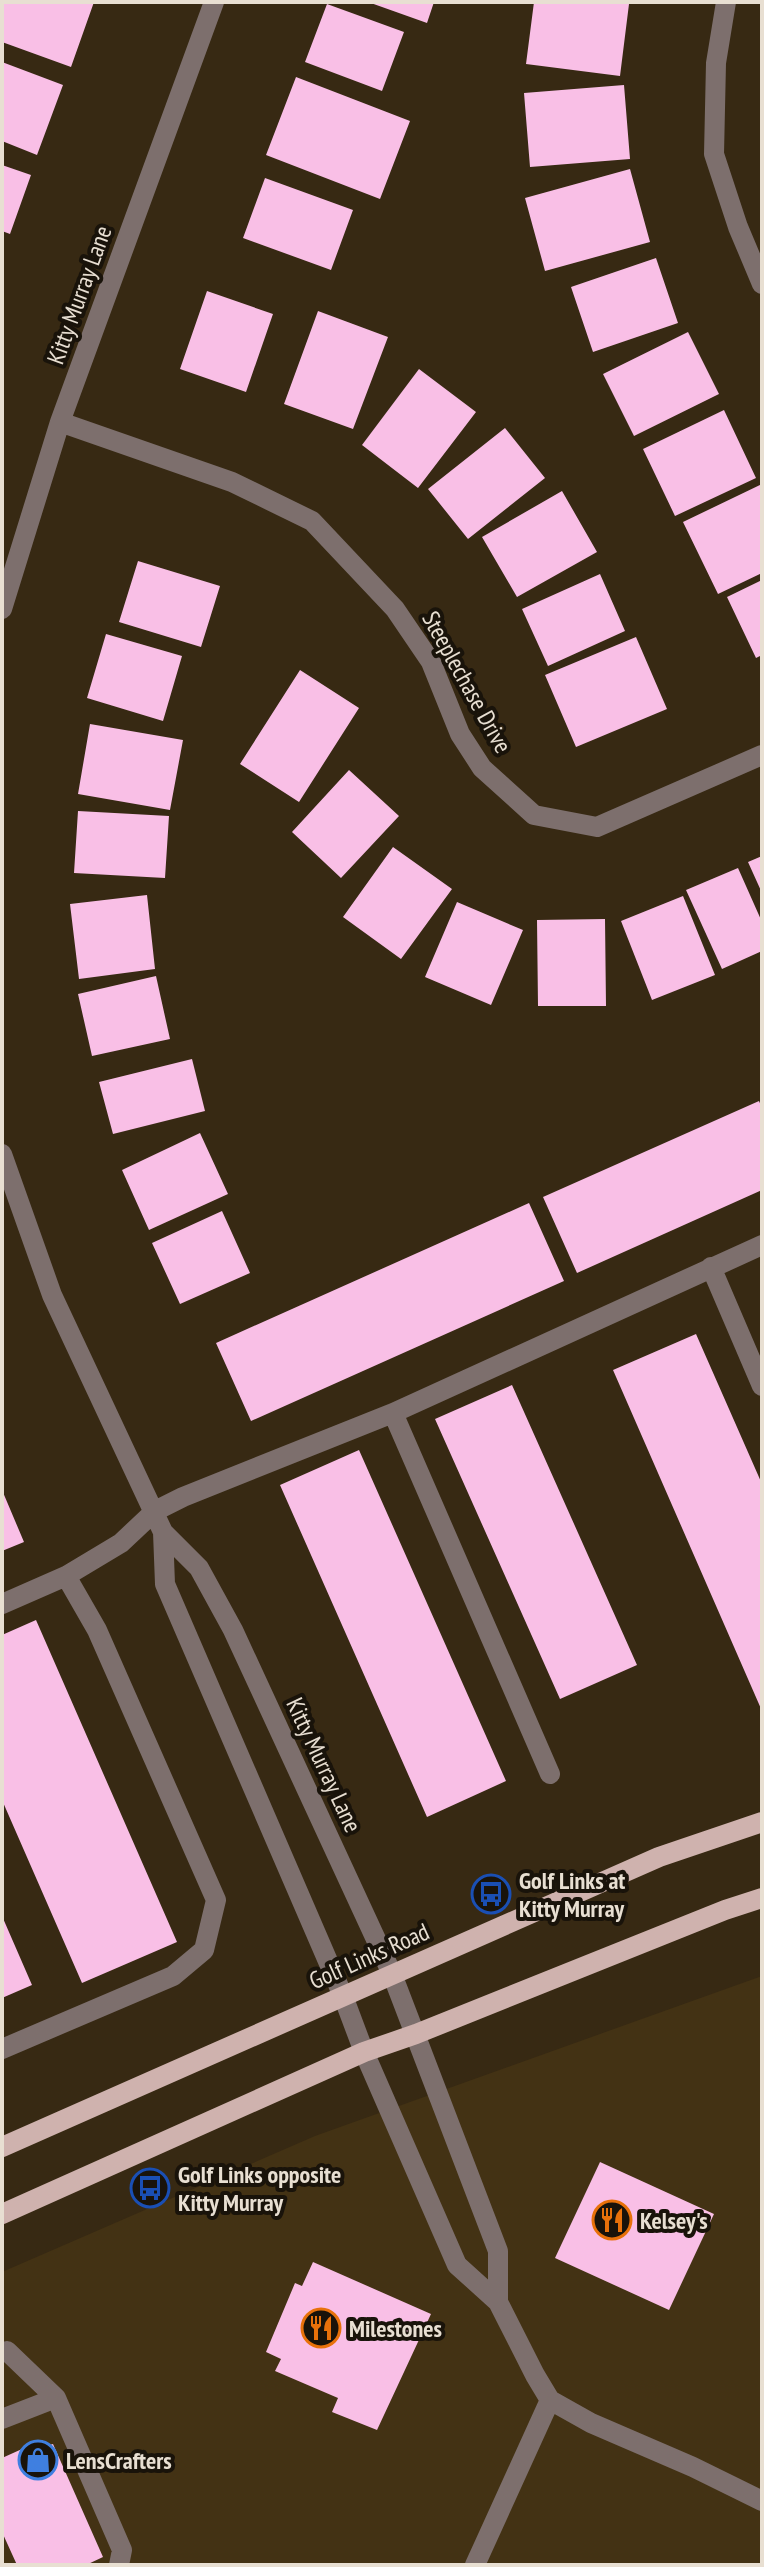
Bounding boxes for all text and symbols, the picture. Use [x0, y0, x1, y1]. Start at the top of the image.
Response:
street label: Kitty Murray Lane [40, 222, 118, 368]
street label: Steeplechase Drive [415, 606, 519, 758]
street label: Kitty Murray Lane [279, 1693, 369, 1837]
place label: Golf Links at Kitty Murray [519, 1865, 625, 1924]
bus stop icon: Golf Links at Kitty Murray [470, 1873, 512, 1915]
street label: Golf Links Road [304, 1916, 434, 1996]
place label: Golf Links opposite Kitty Murray [178, 2159, 341, 2218]
bus stop icon: Golf Links opposite Kitty Murray [129, 2167, 171, 2209]
restaurant icon: Kelsey's [591, 2199, 633, 2241]
place label: Kelsey's [640, 2205, 708, 2236]
restaurant icon: Milestones [300, 2307, 342, 2349]
place label: Milestones [349, 2313, 442, 2344]
shop icon: LensCrafters [17, 2439, 59, 2481]
place label: LensCrafters [66, 2445, 172, 2476]

